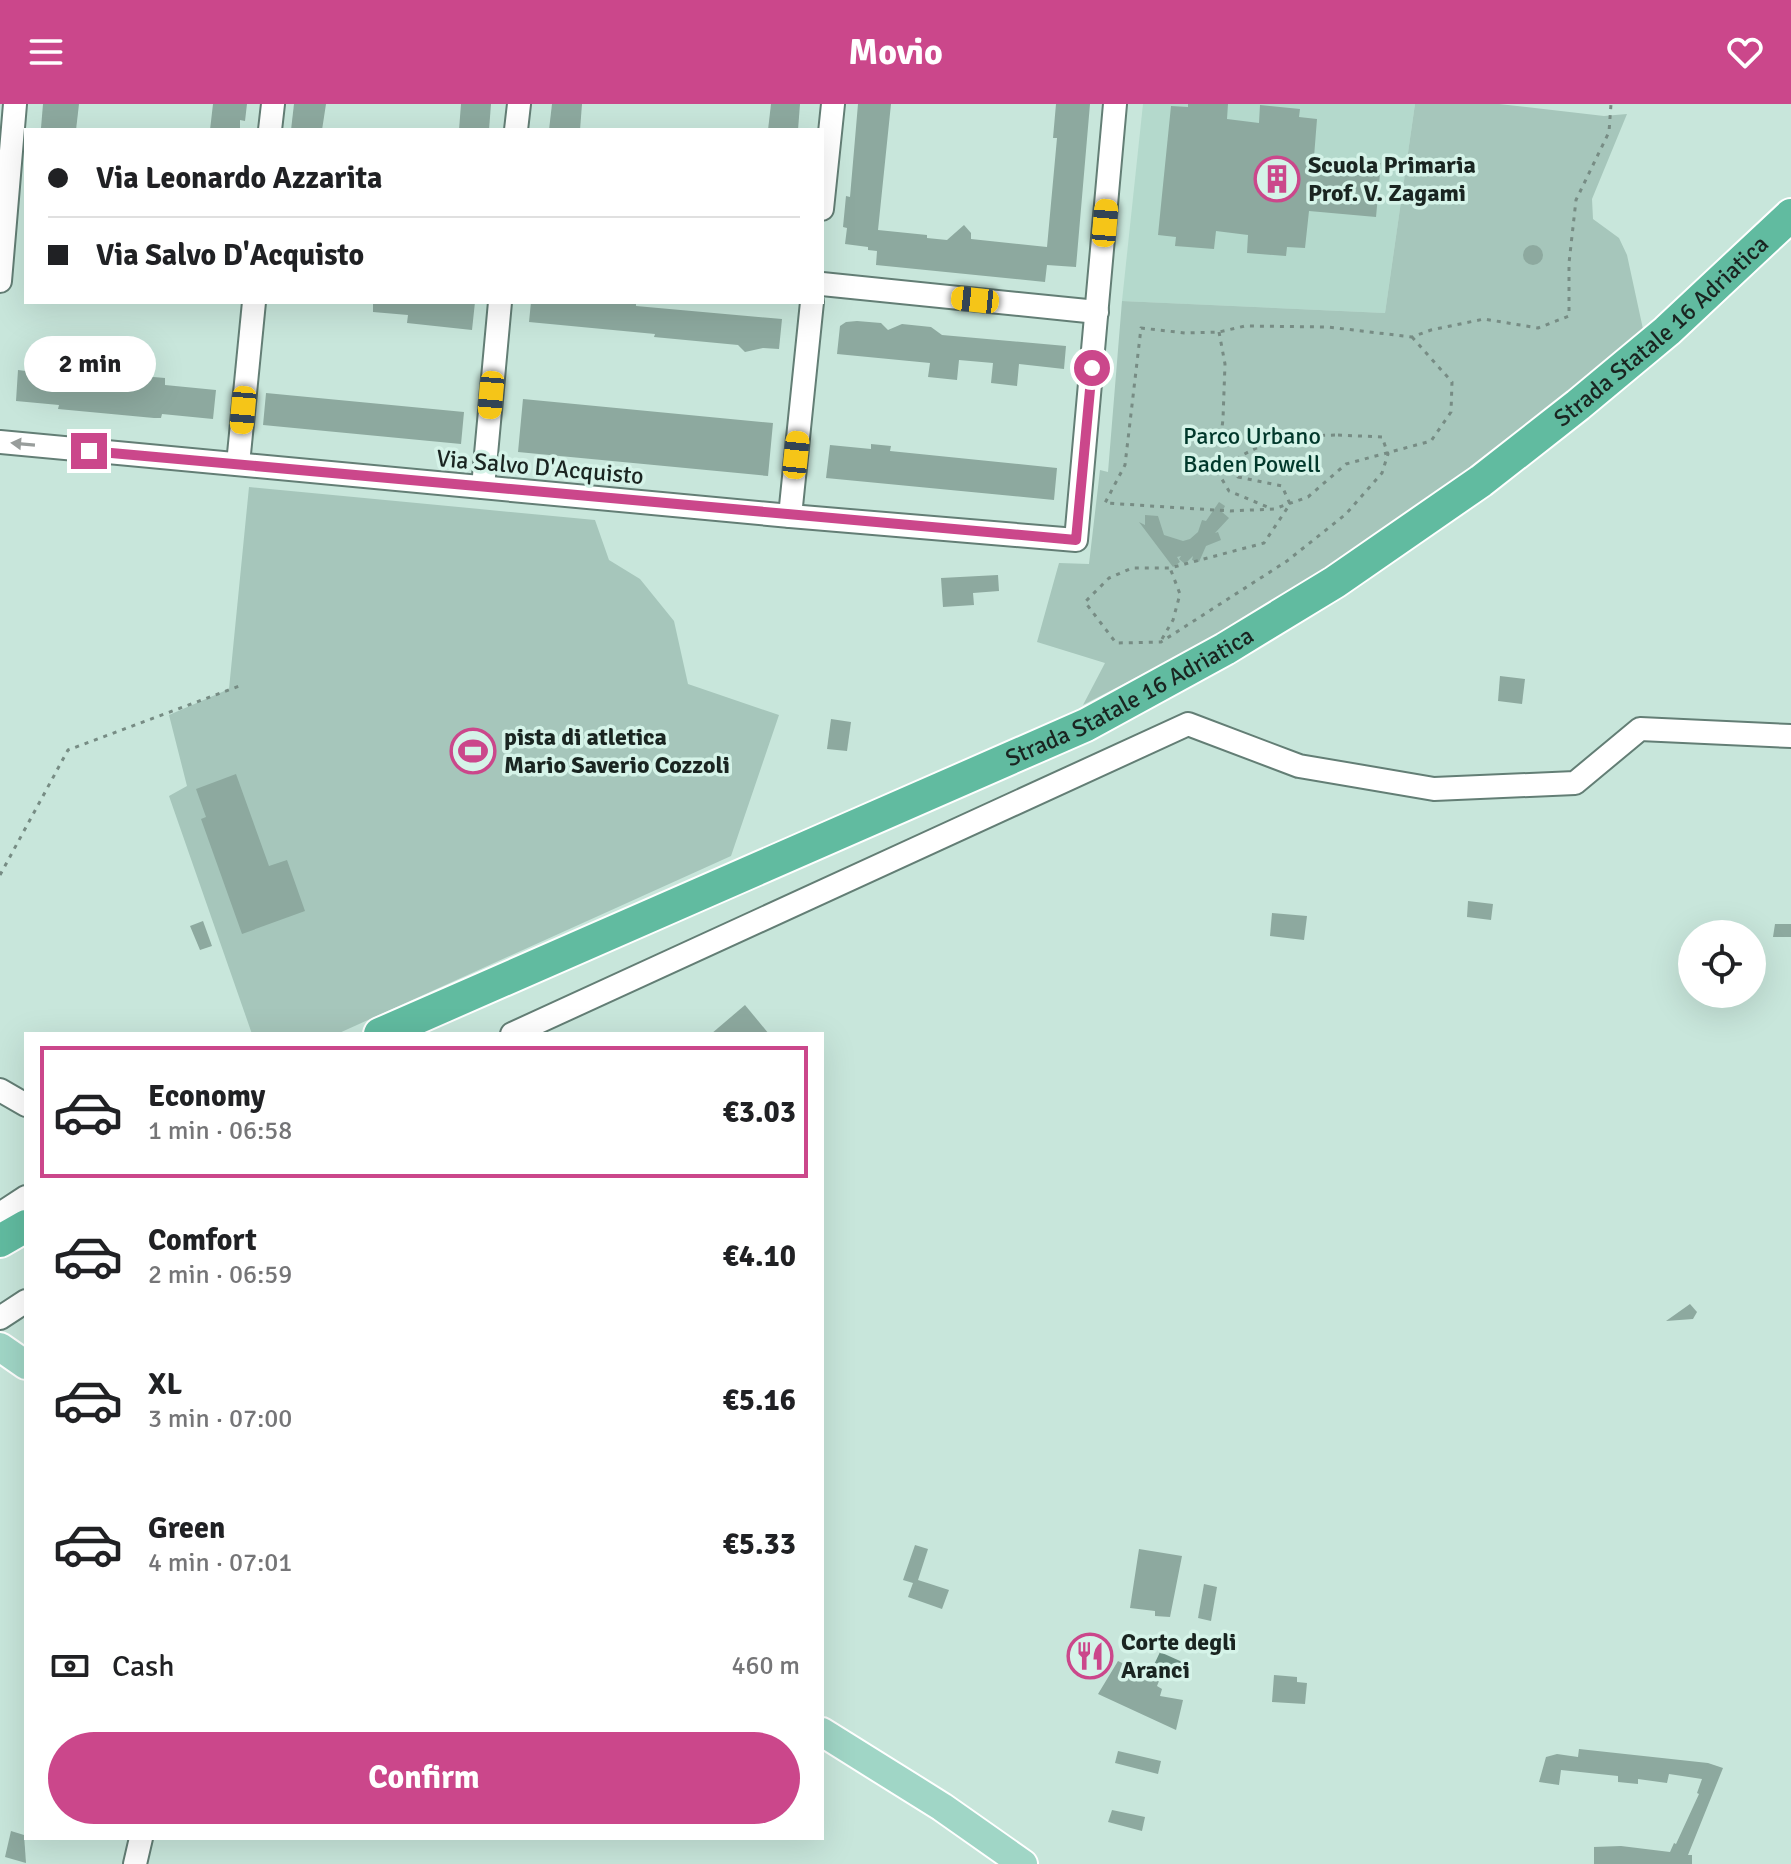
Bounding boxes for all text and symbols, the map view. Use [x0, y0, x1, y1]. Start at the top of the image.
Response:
icon: menu [24, 30, 68, 74]
text: Movio [848, 30, 943, 75]
icon: heart [1723, 30, 1767, 74]
place label: Scuola Primaria Prof. V. Zagami [1308, 150, 1476, 208]
building icon: Scuola Primaria Prof. V. Zagami [1253, 155, 1301, 203]
text: Via Leonardo Azzarita [96, 160, 382, 197]
car [1091, 198, 1119, 248]
street label: Strada Statale 16 Adriatica [1548, 229, 1775, 433]
text: Via Salvo D'Acquisto [96, 237, 364, 274]
car [950, 286, 1000, 314]
callout: 2 min [23, 335, 155, 391]
text: 2 min [59, 348, 121, 380]
route start [1074, 350, 1110, 386]
car [477, 370, 505, 420]
car [229, 385, 257, 435]
park label: Parco Urbano Baden Powell [1183, 421, 1321, 479]
car [782, 430, 810, 480]
route end [71, 433, 107, 469]
one-way arrow [10, 438, 35, 451]
street label: Via Salvo D'Acquisto [435, 443, 645, 491]
street label: Strada Statale 16 Adriatica [1001, 620, 1259, 773]
place label: pista di atletica Mario Saverio Cozzoli [504, 722, 730, 780]
sports icon: pista di atletica Mario Saverio Cozzoli [449, 727, 497, 775]
map controls [1678, 920, 1766, 1008]
button: locate [1678, 920, 1766, 1008]
icon: car [52, 1076, 124, 1148]
text: Economy [148, 1078, 265, 1115]
text: €3.03 [723, 1094, 796, 1131]
text: 1 min · 06:58 [148, 1115, 292, 1147]
icon: car [52, 1220, 124, 1292]
text: Comfort [148, 1222, 257, 1259]
text: €4.10 [723, 1238, 796, 1275]
text: 2 min · 06:59 [148, 1259, 292, 1291]
icon: car [52, 1364, 124, 1436]
text: XL [148, 1366, 182, 1403]
text: €5.16 [723, 1382, 796, 1419]
text: 3 min · 07:00 [148, 1403, 292, 1435]
icon: car [52, 1508, 124, 1580]
text: Green [148, 1510, 225, 1547]
text: €5.33 [723, 1526, 796, 1563]
text: 4 min · 07:01 [148, 1547, 292, 1579]
place label: Corte degli Aranci [1121, 1627, 1237, 1685]
restaurant icon: Corte degli Aranci [1066, 1632, 1114, 1680]
icon: cash [48, 1644, 92, 1688]
text: Cash [112, 1648, 175, 1685]
text: 460 m [731, 1650, 800, 1682]
button: Confirm [48, 1732, 800, 1824]

